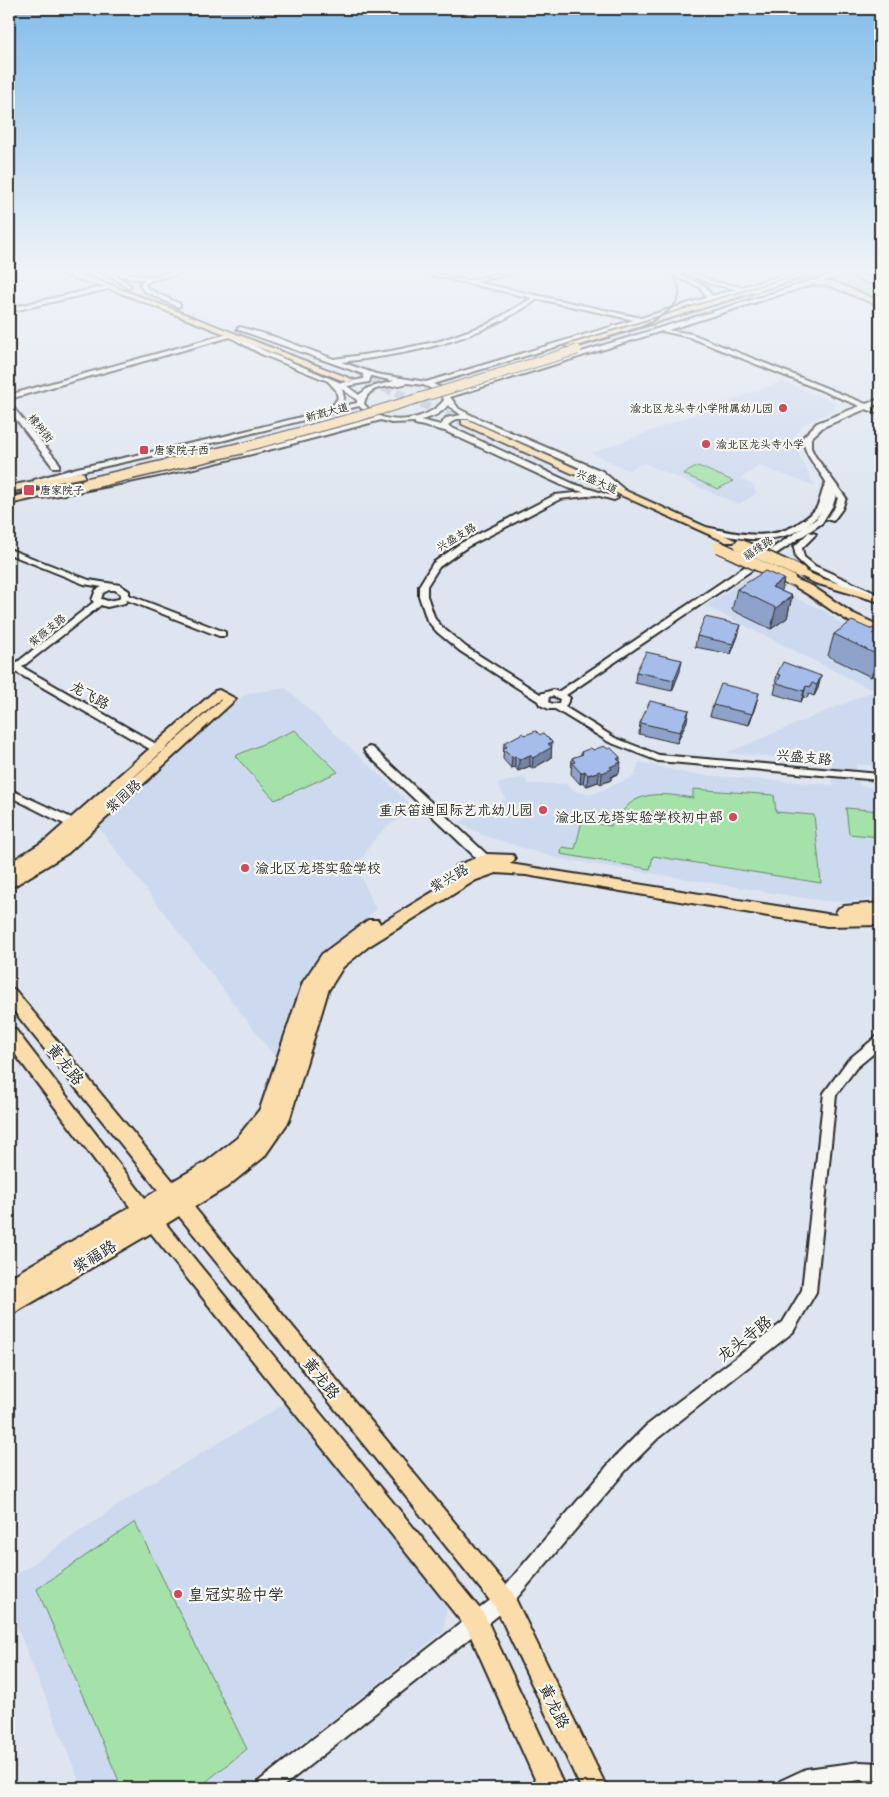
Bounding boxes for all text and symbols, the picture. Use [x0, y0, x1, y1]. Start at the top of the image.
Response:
street label: 新溉大道 [304, 401, 350, 424]
place label: 渝北区龙头寺小学附属幼儿园 [630, 402, 773, 415]
marker: 渝北区龙头寺小学附属幼儿园 [777, 402, 789, 414]
street label: 橡树街 [25, 411, 57, 446]
marker: 渝北区龙头寺小学 [700, 438, 712, 450]
place label: 渝北区龙头寺小学 [716, 438, 804, 451]
marker: 唐家院子西 [138, 444, 150, 456]
place label: 唐家院子西 [154, 444, 209, 457]
street label: 兴盛大道 [574, 467, 620, 496]
marker: 唐家院子 [22, 483, 36, 497]
place label: 唐家院子 [40, 484, 84, 497]
street label: 兴盛支路 [434, 521, 478, 554]
street label: 福缘路 [741, 534, 776, 563]
street label: 紫薇支路 [26, 611, 69, 649]
street label: 龙飞路 [67, 678, 112, 713]
street label: 兴盛支路 [775, 747, 833, 768]
street label: 紫园路 [102, 776, 145, 817]
place label: 重庆笛迪国际艺术幼儿园 [379, 802, 533, 819]
marker: 重庆笛迪国际艺术幼儿园 [537, 804, 549, 816]
place label: 渝北区龙塔实验学校初中部 [555, 809, 723, 826]
marker: 渝北区龙塔实验学校初中部 [727, 811, 739, 823]
place label: 渝北区龙塔实验学校 [255, 860, 381, 877]
street label: 紫兴路 [427, 861, 472, 896]
marker: 渝北区龙塔实验学校 [239, 862, 251, 874]
street label: 黄龙路 [43, 1040, 87, 1089]
street label: 紫福路 [69, 1237, 120, 1277]
street label: 龙头寺路 [714, 1312, 775, 1366]
street label: 黄龙路 [299, 1354, 343, 1403]
place label: 皇冠实验中学 [188, 1586, 284, 1604]
marker: 皇冠实验中学 [172, 1588, 184, 1600]
street label: 黄龙路 [535, 1681, 573, 1732]

